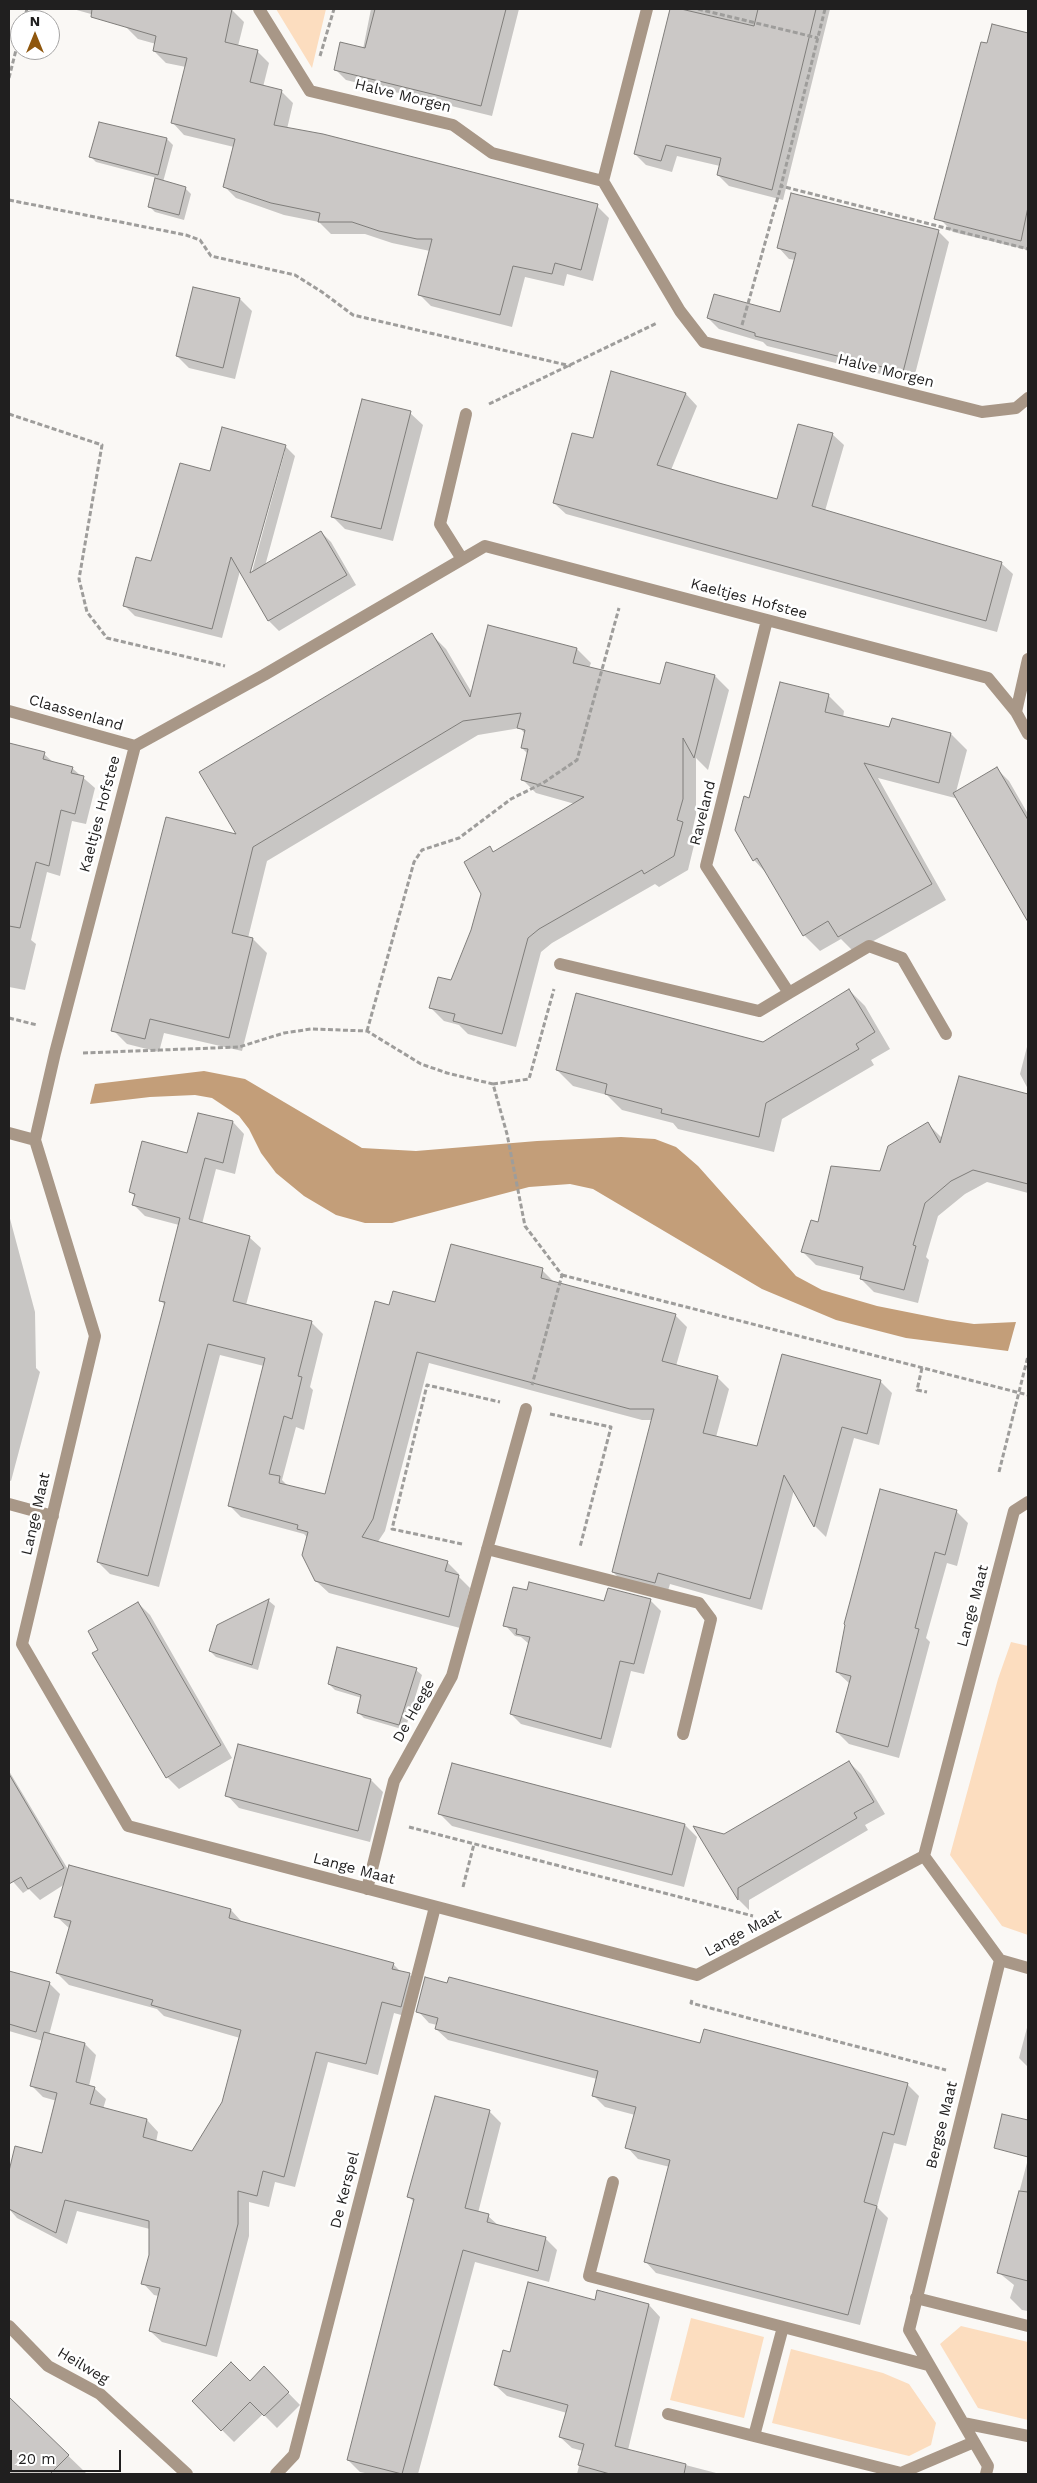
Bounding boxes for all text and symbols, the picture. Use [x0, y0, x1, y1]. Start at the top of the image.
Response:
north arrow [10, 10, 60, 60]
text: N [30, 13, 40, 29]
street label: Halve Morgen [353, 75, 453, 117]
street label: Halve Morgen [836, 350, 936, 392]
street label: Kaeltjes Hofstee [689, 575, 809, 623]
street label: Claassenland [27, 691, 125, 735]
street label: Kaeltjes Hofstee [76, 754, 124, 874]
street label: Raveland [686, 779, 720, 847]
street label: Lange Maat [18, 1471, 54, 1557]
street label: Lange Maat [953, 1563, 993, 1649]
street label: De Heege [389, 1676, 439, 1746]
street label: Lange Maat [311, 1849, 397, 1889]
street label: Lange Maat [702, 1905, 784, 1961]
street label: Bergse Maat [922, 2079, 962, 2171]
street label: De Kerspel [327, 2150, 363, 2230]
street label: Heilweg [54, 2344, 112, 2388]
scale bar [12, 2440, 124, 2472]
text: 20 m [18, 2450, 56, 2468]

